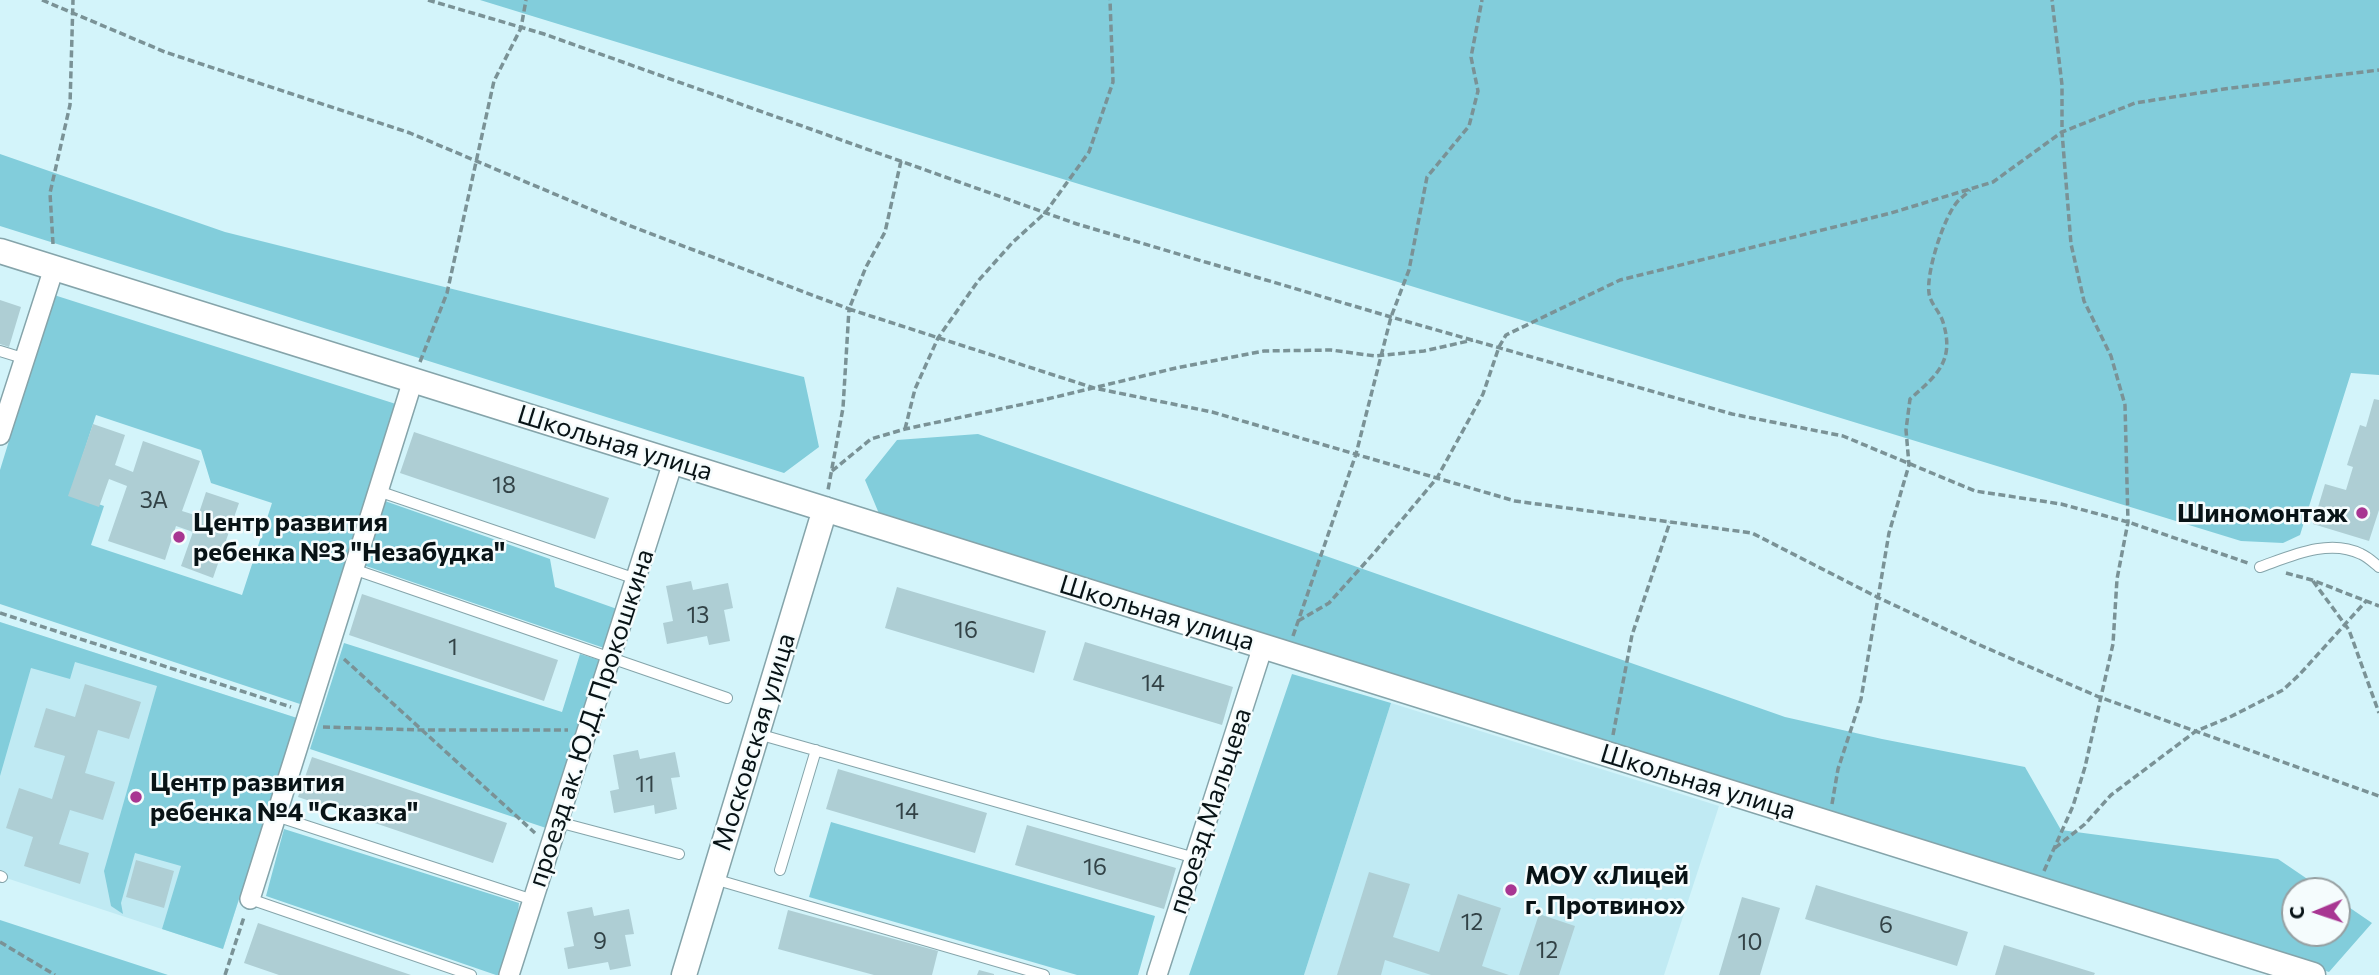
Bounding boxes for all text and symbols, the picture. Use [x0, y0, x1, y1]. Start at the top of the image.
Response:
street label: Школьная улица [514, 399, 716, 487]
house number: 18 [492, 471, 516, 499]
house number: 3А [140, 486, 168, 514]
place label: Шиномонтаж [2177, 497, 2348, 529]
marker: Шиномонтаж [2354, 505, 2370, 521]
place label: Центр развития ребенка №3 "Незабудка" [193, 506, 505, 568]
marker: Центр развития ребенка №3 "Незабудка" [171, 529, 187, 545]
street label: проезд ак. Ю.Д. Прокошкина [522, 545, 660, 891]
street label: Школьная улица [1056, 569, 1258, 657]
house number: 13 [687, 601, 709, 629]
house number: 16 [954, 616, 978, 644]
street label: Московская улица [706, 629, 802, 855]
house number: 1 [448, 633, 458, 661]
house number: 14 [1141, 669, 1165, 697]
street label: проезд Мальцева [1162, 704, 1258, 918]
street label: Школьная улица [1597, 738, 1799, 826]
place label: Центр развития ребенка №4 "Сказка" [150, 766, 418, 828]
house number: 11 [635, 770, 655, 798]
marker: Центр развития ребенка №4 "Сказка" [128, 789, 144, 805]
house number: 14 [895, 797, 919, 825]
house number: 16 [1083, 853, 1107, 881]
place label: МОУ «Лицей г. Протвино» [1525, 859, 1689, 920]
north arrow [2281, 877, 2351, 947]
marker: МОУ «Лицей г. Протвино» [1503, 882, 1519, 898]
text: С [2285, 906, 2308, 920]
house number: 12 [1461, 908, 1483, 936]
house number: 6 [1879, 911, 1893, 939]
house number: 9 [593, 927, 607, 955]
house number: 10 [1738, 928, 1762, 956]
house number: 12 [1536, 936, 1558, 964]

